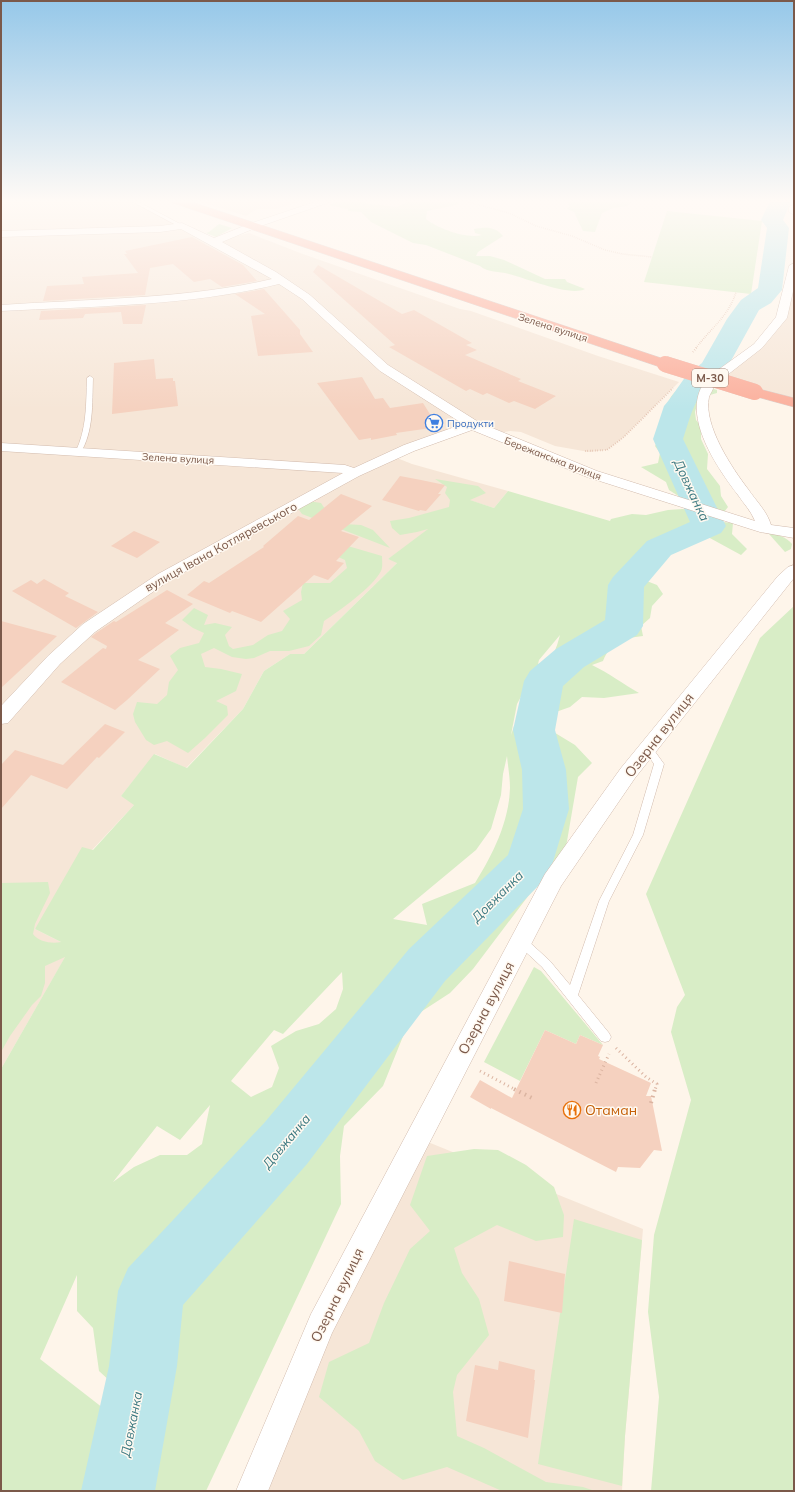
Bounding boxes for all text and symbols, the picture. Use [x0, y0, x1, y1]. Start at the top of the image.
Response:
street label: Зелена вулиця [516, 310, 589, 345]
road number: М-30 [692, 369, 728, 387]
supermarket icon: Продукти [424, 413, 444, 433]
place label: Продукти [447, 417, 494, 430]
street label: Бережанська вулиця [502, 434, 603, 483]
street label: Зелена вулиця [142, 450, 214, 467]
water label: Довжанка [670, 456, 713, 523]
street label: вулиця Івана Котляревського [142, 498, 300, 595]
street label: Озерна вулиця [620, 689, 698, 781]
water label: Довжанка [467, 867, 526, 926]
street label: Озерна вулиця [454, 959, 518, 1057]
restaurant icon: Отаман [562, 1100, 582, 1120]
place label: Отаман [585, 1101, 637, 1119]
water label: Довжанка [258, 1110, 313, 1172]
street label: Озерна вулиця [306, 1245, 368, 1345]
water label: Довжанка [117, 1390, 145, 1459]

